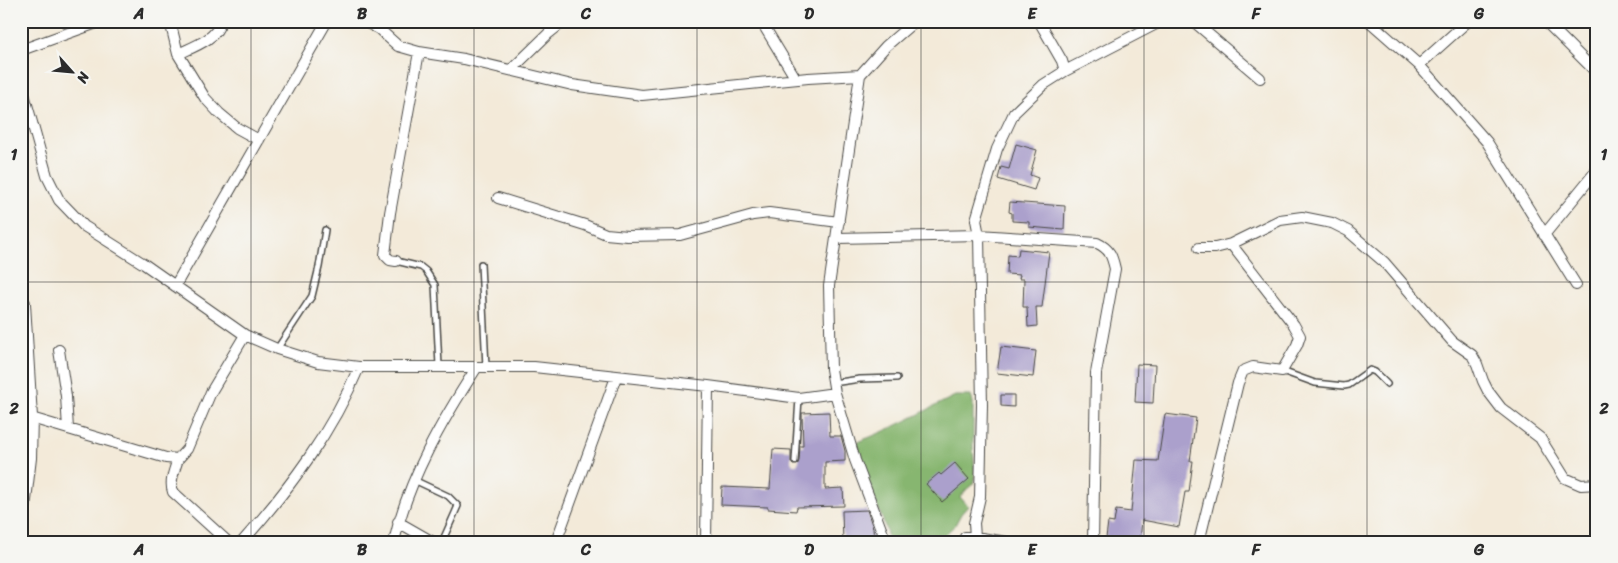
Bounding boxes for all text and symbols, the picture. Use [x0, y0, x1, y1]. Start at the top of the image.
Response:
text: A [133, 0, 144, 28]
text: B [357, 0, 368, 28]
text: C [580, 0, 592, 28]
text: D [804, 0, 814, 28]
text: E [1028, 0, 1038, 28]
text: F [1251, 0, 1262, 28]
text: G [1473, 0, 1485, 28]
north arrow [48, 48, 98, 98]
text: N [70, 67, 97, 88]
text: 1 [11, 140, 18, 169]
text: 1 [1601, 140, 1608, 169]
text: 2 [8, 394, 19, 423]
text: 2 [1598, 394, 1609, 423]
text: A [133, 535, 144, 563]
text: B [357, 535, 368, 563]
text: C [580, 535, 592, 563]
text: D [804, 535, 814, 563]
text: E [1028, 535, 1038, 563]
text: F [1251, 535, 1262, 563]
text: G [1473, 535, 1485, 563]

